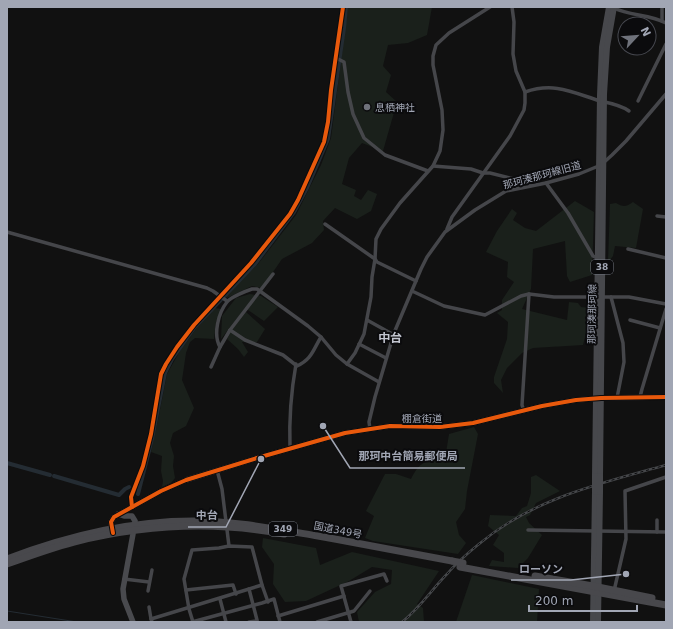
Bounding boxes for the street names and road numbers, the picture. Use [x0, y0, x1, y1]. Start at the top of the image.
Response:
street label: 那珂湊那珂線旧道 [502, 159, 582, 191]
road number: 38 [591, 260, 613, 274]
street label: 那珂湊那珂線 [586, 284, 598, 344]
street label: 棚倉街道 [402, 413, 442, 424]
street label: 国道349号 [313, 520, 363, 540]
road number: 349 [269, 522, 297, 536]

